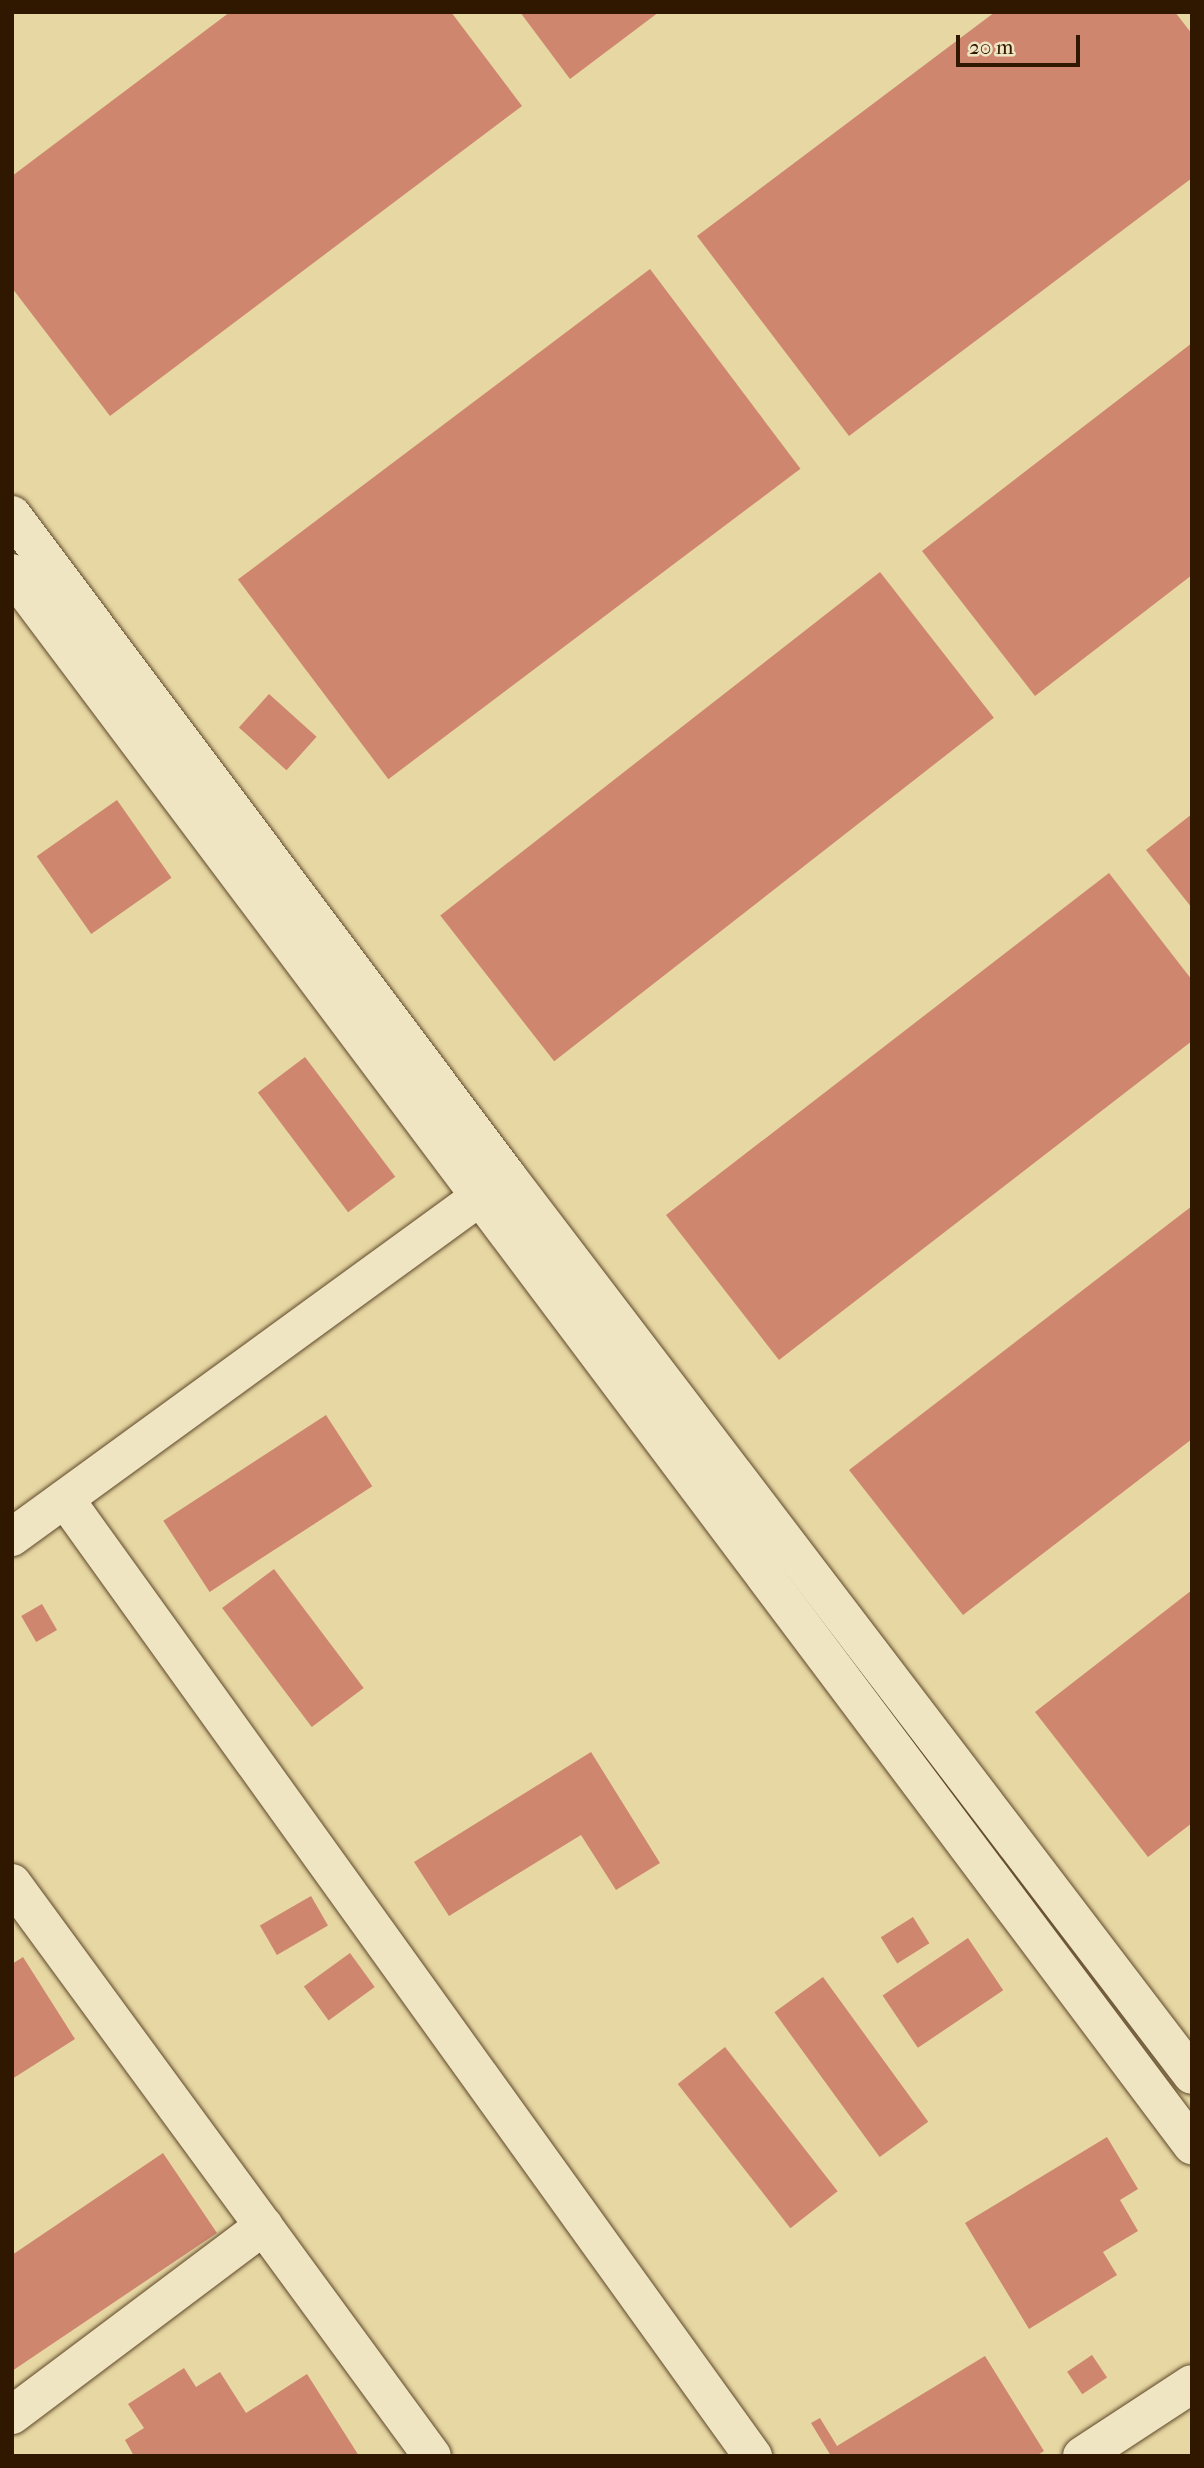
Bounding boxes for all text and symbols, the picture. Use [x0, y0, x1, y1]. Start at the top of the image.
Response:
scale bar [959, 21, 1083, 65]
text: 20 m [969, 35, 1013, 59]

